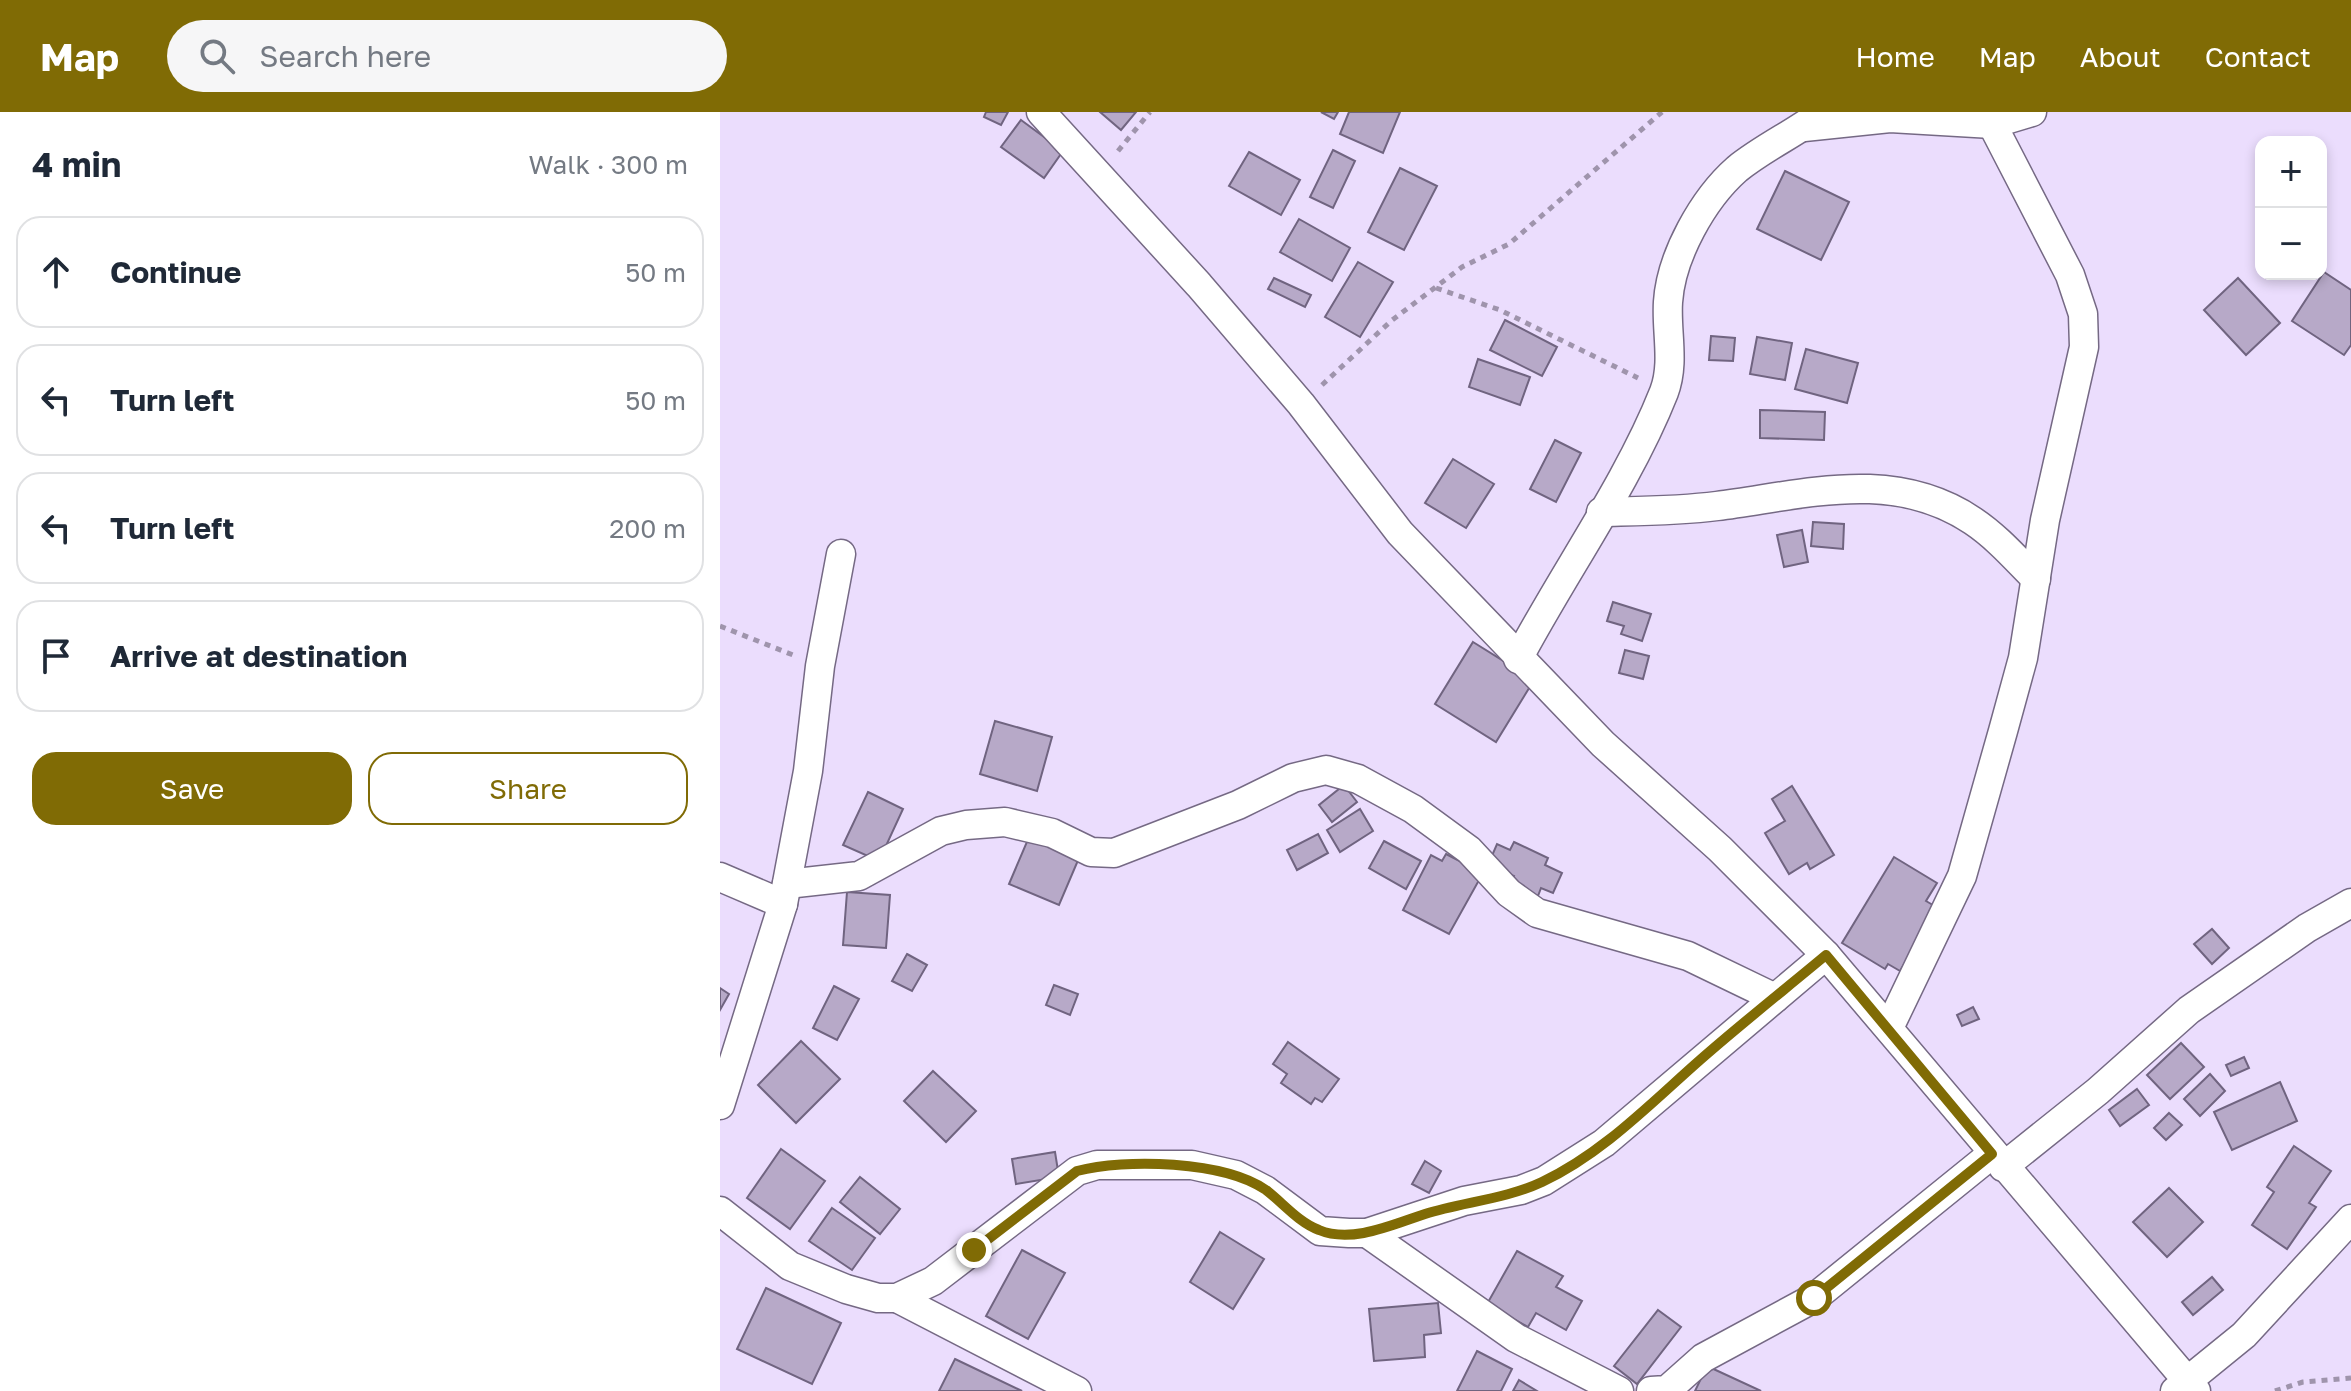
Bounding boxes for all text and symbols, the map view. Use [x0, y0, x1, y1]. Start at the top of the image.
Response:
search box [167, 20, 727, 92]
text: Map [40, 34, 119, 79]
icon: search [195, 34, 239, 78]
text: Search here [259, 38, 431, 74]
text: Home [1856, 40, 1935, 73]
text: Map [1979, 40, 2036, 73]
text: About [2080, 40, 2161, 73]
text: Contact [2205, 40, 2311, 73]
map controls [2255, 136, 2327, 280]
button: + [2255, 136, 2327, 208]
text: 4 min [32, 144, 121, 184]
text: Walk · 300 m [529, 149, 688, 180]
button: − [2255, 208, 2327, 280]
icon: ahead [34, 250, 78, 294]
text: Continue [110, 254, 241, 290]
text: 50 m [625, 257, 686, 288]
icon: left [34, 378, 78, 422]
text: Turn left [110, 382, 235, 418]
text: 50 m [625, 385, 686, 416]
icon: left [34, 506, 78, 550]
text: Turn left [110, 510, 235, 546]
text: 200 m [609, 513, 686, 544]
icon: arrive [34, 634, 78, 678]
text: Arrive at destination [110, 638, 407, 674]
button: Save [32, 752, 352, 825]
button: Share [368, 752, 688, 825]
route end [956, 1232, 992, 1268]
route start [1796, 1280, 1832, 1316]

